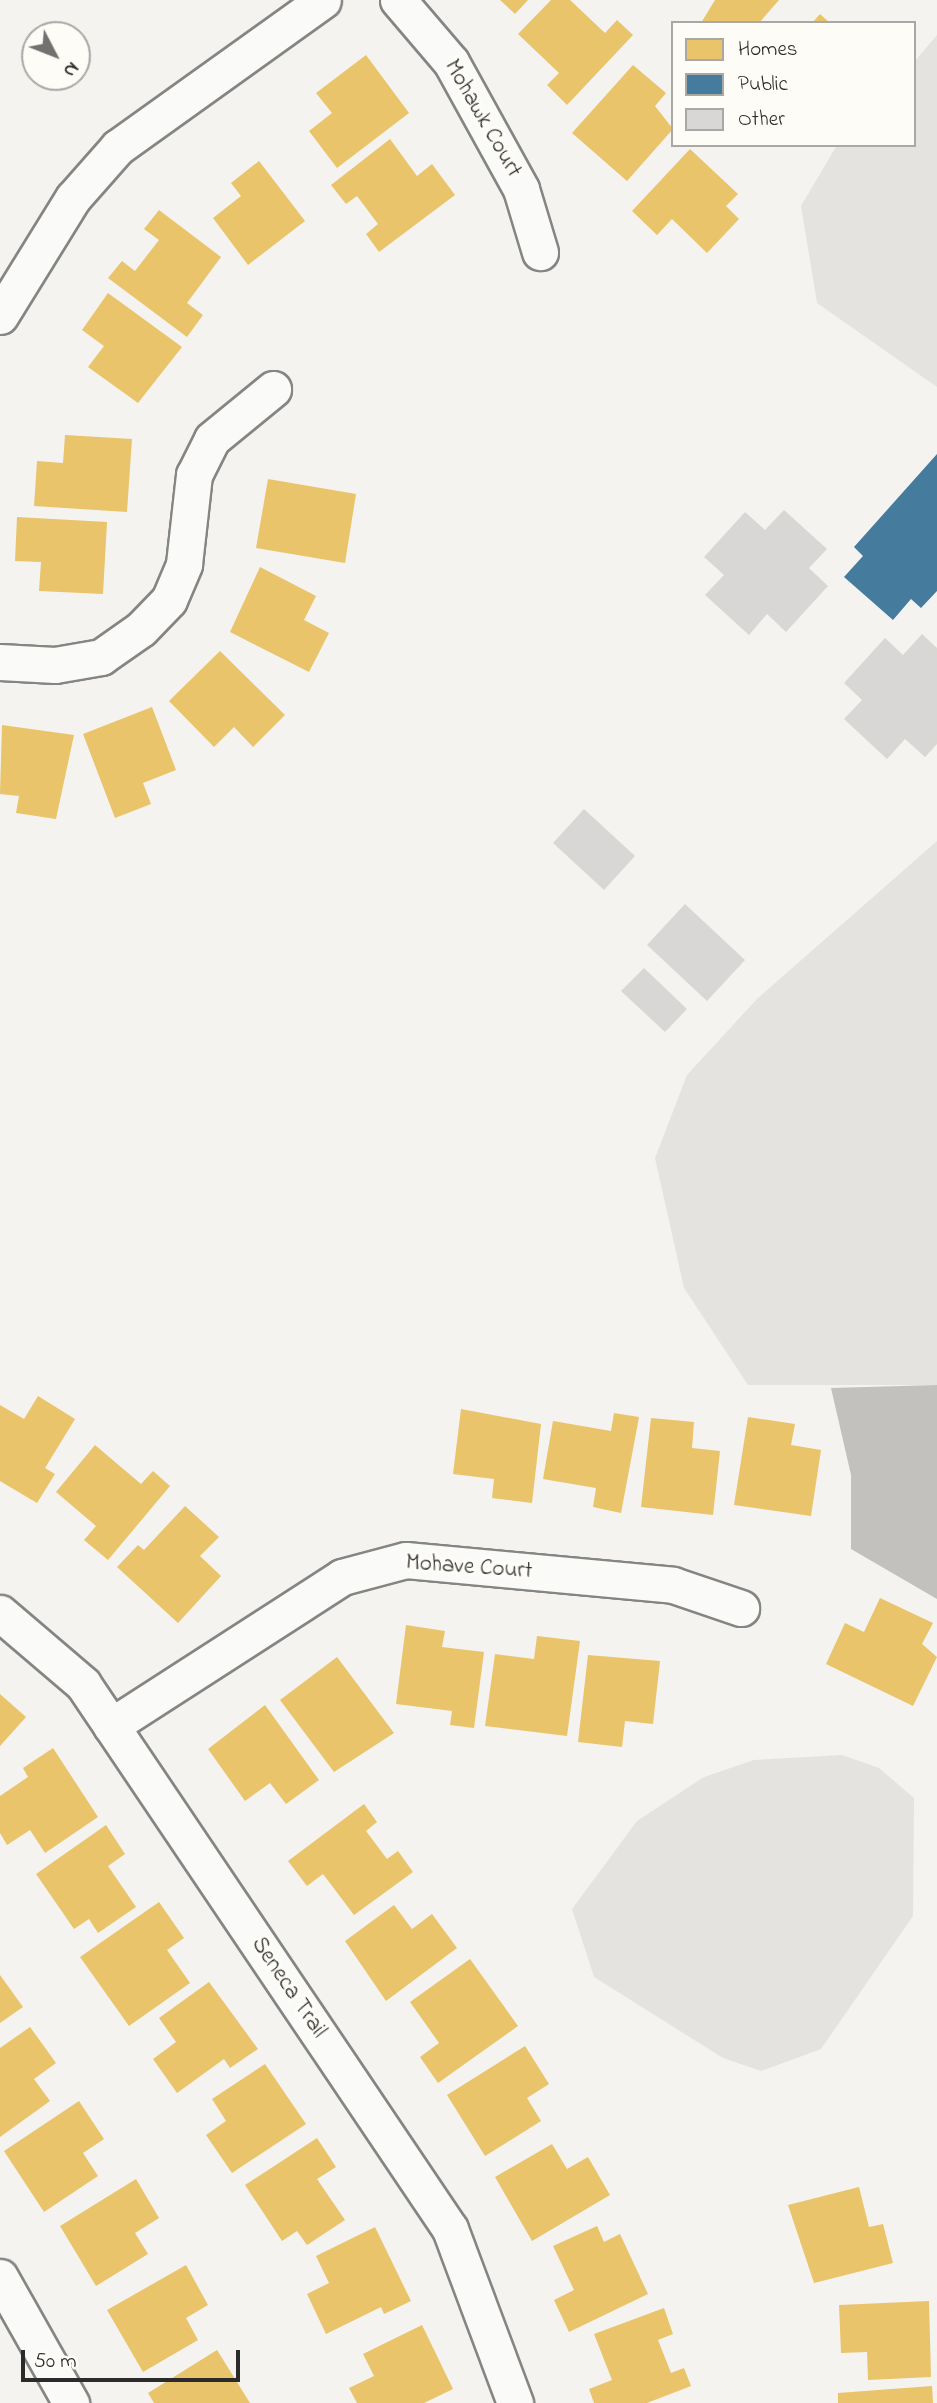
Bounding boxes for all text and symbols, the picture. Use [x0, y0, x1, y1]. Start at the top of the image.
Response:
north arrow [21, 21, 91, 91]
legend [671, 21, 916, 147]
text: Homes [738, 35, 798, 65]
text: N [56, 55, 85, 83]
street label: Mohawk Court [437, 55, 527, 183]
text: Public [738, 70, 788, 100]
text: Other [738, 105, 785, 135]
street label: Mohave Court [405, 1550, 533, 1586]
street label: Seneca Trail [244, 1932, 332, 2044]
scale bar [24, 2336, 243, 2380]
text: 50 m [34, 2347, 77, 2377]

